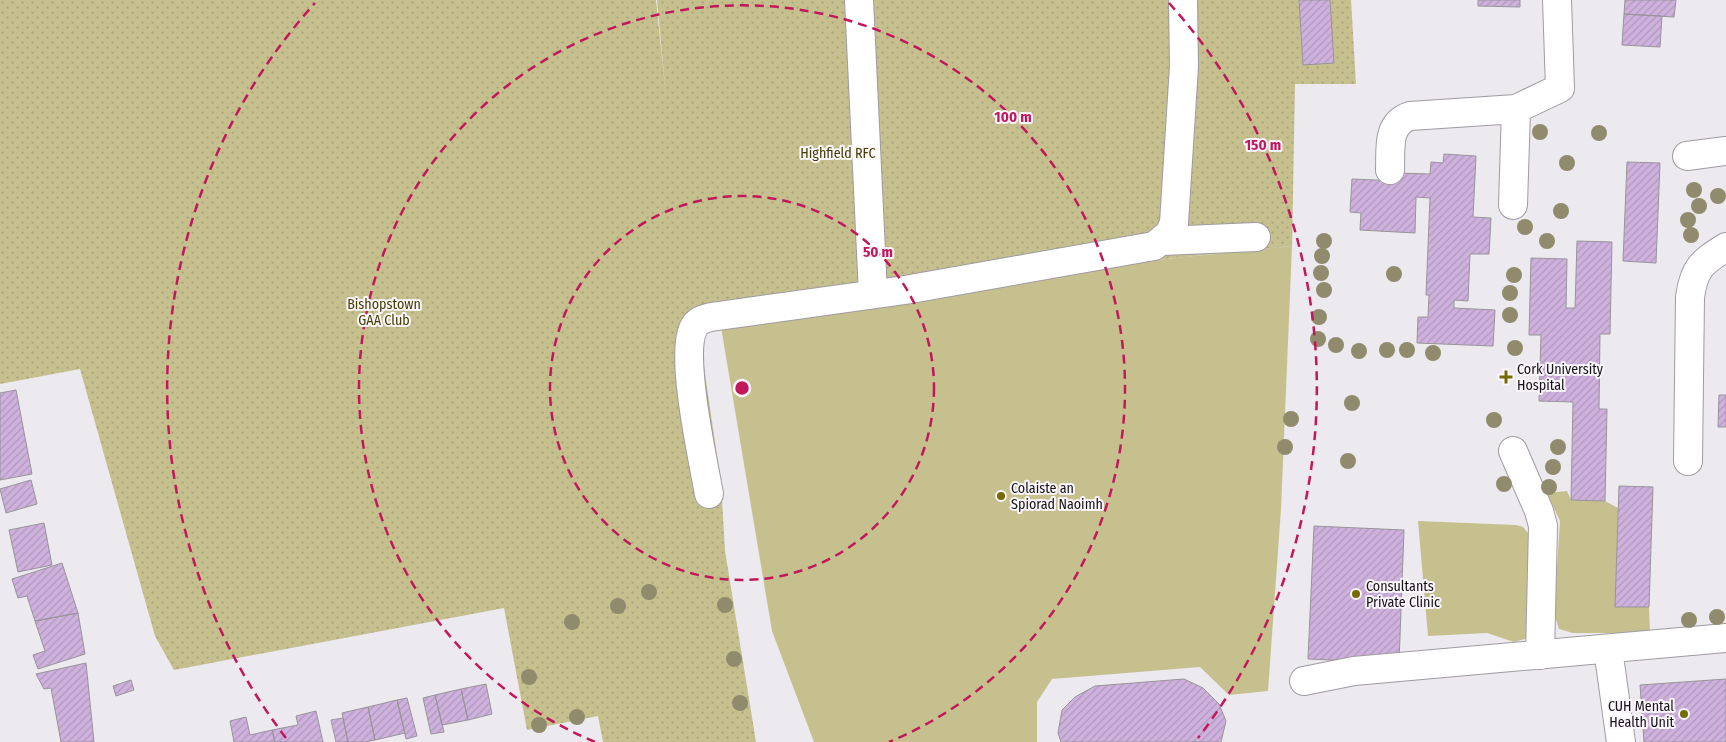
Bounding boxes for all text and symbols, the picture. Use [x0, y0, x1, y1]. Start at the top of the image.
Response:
text: 100 m [994, 108, 1032, 126]
text: 150 m [1245, 136, 1281, 154]
park label: Highfield RFC [800, 145, 876, 162]
text: 50 m [863, 243, 893, 261]
park label: Bishopstown GAA Club [347, 296, 421, 329]
place label: Cork University Hospital [1517, 361, 1604, 394]
marker: Cork University Hospital [1499, 370, 1513, 384]
centre of rings [733, 379, 751, 397]
place label: Colaiste an Spiorad Naoimh [1011, 480, 1103, 513]
marker: Colaiste an Spiorad Naoimh [995, 490, 1007, 502]
place label: Consultants Private Clinic [1366, 578, 1440, 611]
marker: Consultants Private Clinic [1350, 588, 1362, 600]
place label: CUH Mental Health Unit [1608, 698, 1674, 731]
marker: CUH Mental Health Unit [1678, 708, 1690, 720]

